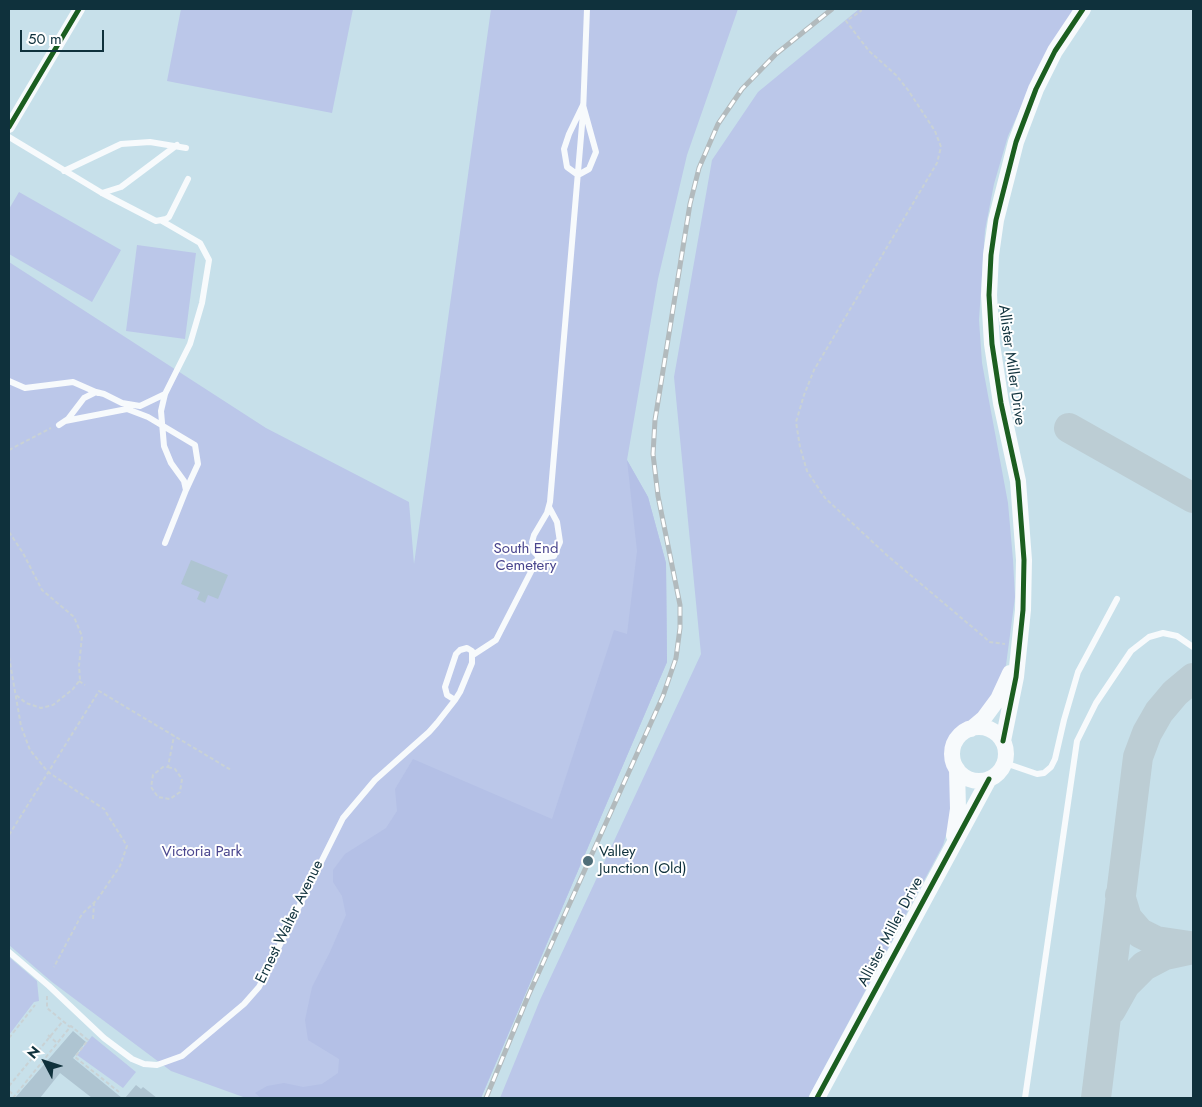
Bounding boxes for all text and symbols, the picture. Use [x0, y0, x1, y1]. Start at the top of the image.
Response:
scale bar [22, 20, 106, 52]
text: 50 m [28, 28, 62, 50]
street label: Allister Miller Drive [994, 304, 1028, 426]
park label: South End Cemetery [494, 540, 558, 575]
park label: Victoria Park [162, 843, 242, 861]
place label: Valley Junction (Old) [599, 843, 687, 878]
marker: Valley Junction (Old) [581, 854, 595, 868]
street label: Ernest Walter Avenue [252, 857, 328, 987]
street label: Allister Miller Drive [855, 874, 927, 990]
north arrow [20, 1037, 70, 1087]
text: N [22, 1042, 45, 1063]

